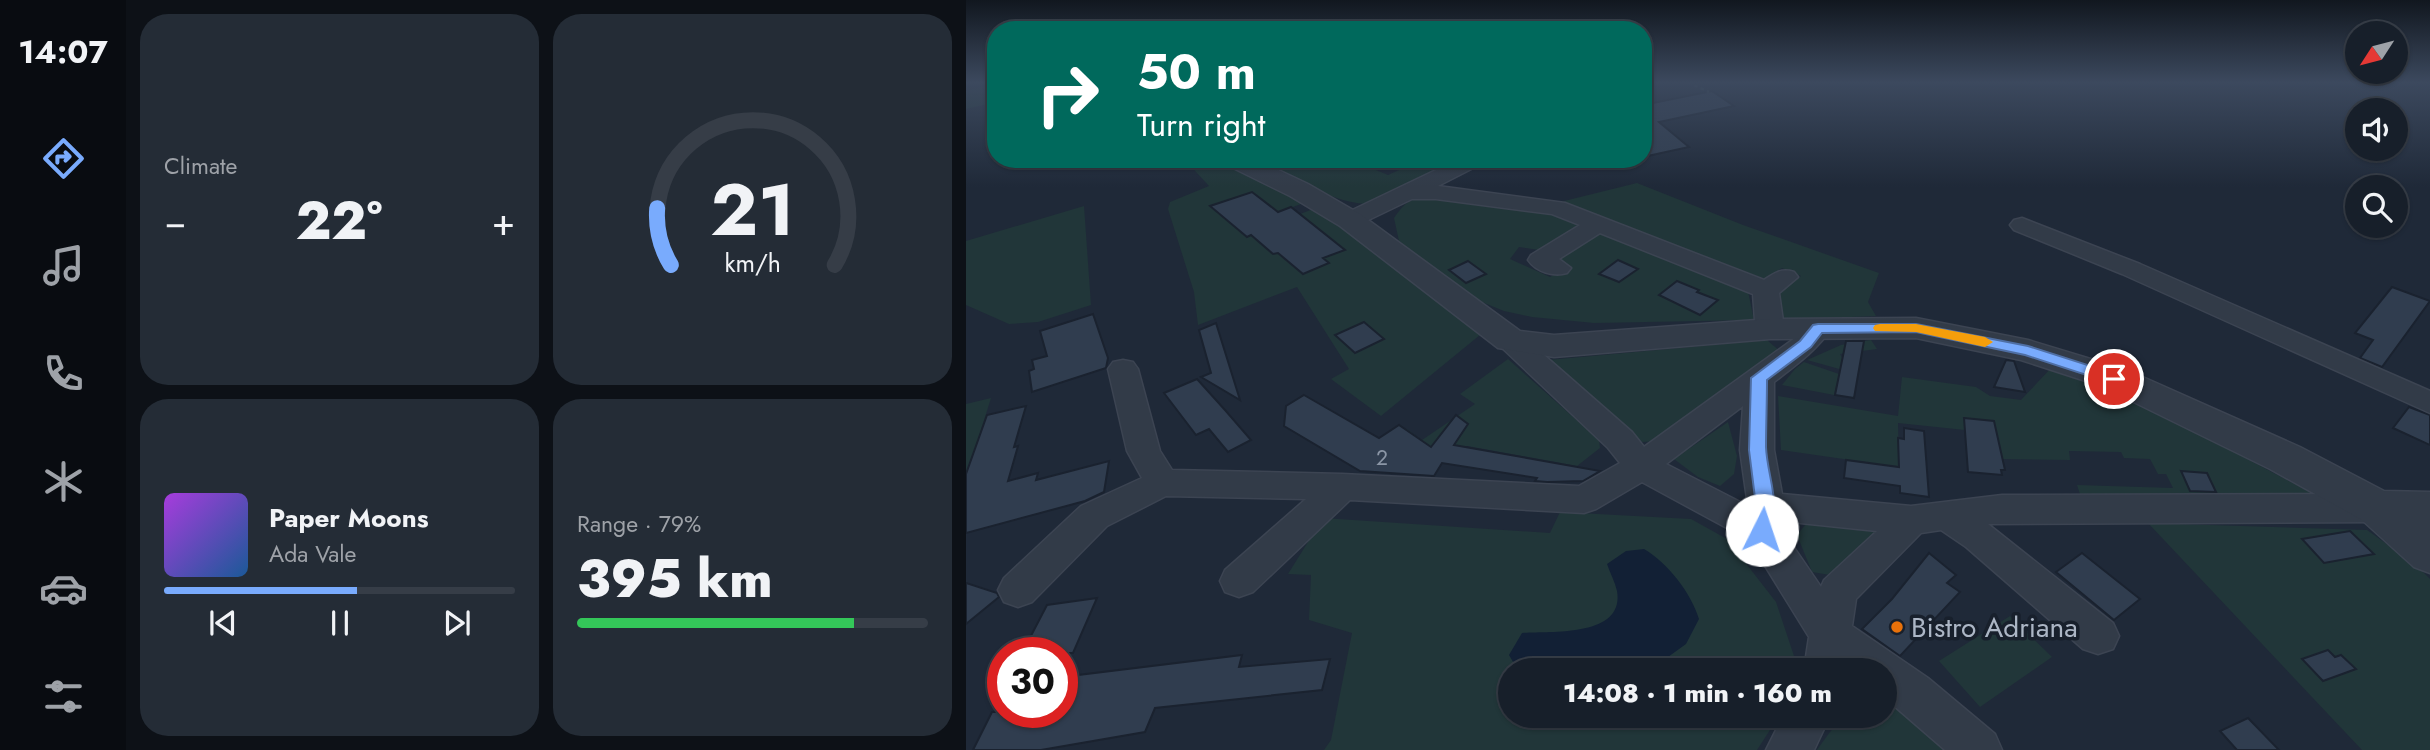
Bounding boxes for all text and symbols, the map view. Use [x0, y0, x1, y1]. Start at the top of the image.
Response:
north arrow [2345, 21, 2408, 84]
map controls [2345, 21, 2408, 238]
text: 14:07 [18, 29, 108, 75]
text: 50 m [1137, 37, 1256, 107]
icon: right [1022, 49, 1113, 140]
button: sound [2345, 98, 2408, 161]
text: Turn right [1137, 102, 1266, 148]
icon: directions [39, 134, 88, 183]
text: Climate [164, 149, 237, 183]
text: 21 [710, 158, 795, 263]
button: search [2345, 175, 2408, 238]
text: 22° [296, 183, 382, 259]
text: − [164, 194, 186, 249]
text: + [492, 194, 515, 249]
icon: music [39, 241, 88, 290]
text: km/h [724, 245, 781, 281]
icon: phone [39, 349, 88, 398]
pin [2084, 349, 2144, 409]
icon: arrive [2095, 360, 2133, 398]
house number: 2 [1376, 443, 1388, 473]
icon: climate [39, 457, 88, 506]
position arrow [1725, 493, 1799, 567]
text: Paper Moons [269, 499, 429, 537]
text: Range · 79% [577, 507, 701, 541]
text: Ada Vale [269, 537, 356, 571]
text: 395 km [577, 541, 772, 617]
icon: car [39, 564, 88, 613]
icon: previous [204, 604, 242, 642]
icon: pause [321, 604, 359, 642]
icon: next [438, 604, 476, 642]
place label: Bistro Adriana [1911, 607, 2078, 648]
marker: Bistro Adriana [1889, 619, 1905, 635]
speed limit sign: 30 [987, 637, 1078, 728]
icon: filters [39, 672, 88, 721]
text: 14:08 · 1 min · 160 m [1563, 674, 1832, 712]

